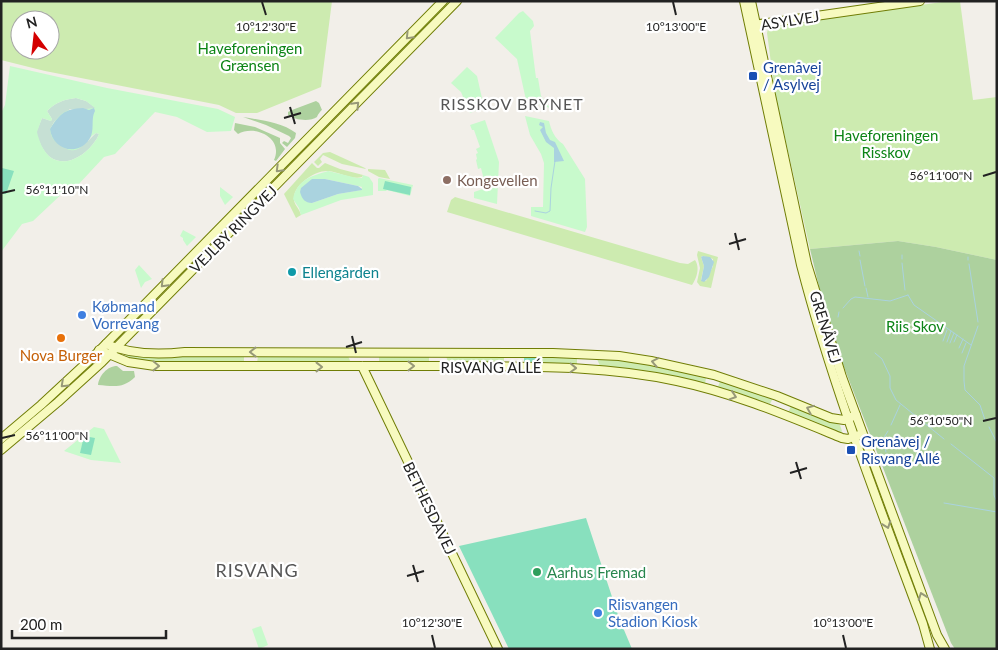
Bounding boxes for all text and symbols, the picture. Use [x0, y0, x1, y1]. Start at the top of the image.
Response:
street label: ASYLVEJ [759, 6, 821, 34]
north arrow [10, 10, 60, 60]
text: N [24, 12, 39, 32]
text: 10°12'30"E [236, 19, 296, 34]
text: 10°13'00"E [646, 19, 706, 34]
one-way arrow [406, 30, 415, 39]
park label: Haveforeningen Grænsen [198, 39, 302, 74]
place label: Grenåvej / Asylvej [763, 58, 822, 93]
marker: Grenåvej / Asylvej [747, 70, 759, 82]
district label: RISSKOV BRYNET [440, 94, 584, 113]
one-way arrow [350, 102, 359, 111]
park label: Haveforeningen Risskov [834, 126, 938, 161]
one-way arrow [275, 163, 284, 172]
text: 56°11'00"N [910, 168, 972, 183]
place label: Kongevellen [457, 171, 538, 189]
marker: Kongevellen [441, 174, 453, 186]
text: 56°11'10"N [26, 182, 88, 197]
street label: VEJLBY RINGVEJ [186, 182, 280, 276]
place label: Ellengården [302, 263, 379, 281]
marker: Ellengården [286, 266, 298, 278]
one-way arrow [161, 278, 170, 287]
street label: GRENÅVEJ [806, 289, 846, 365]
place label: Købmand Vorrevang [92, 297, 159, 332]
marker: Købmand Vorrevang [76, 309, 88, 321]
park label: Riis Skov [886, 317, 944, 335]
marker: Nova Burger [55, 332, 67, 344]
place label: Nova Burger [20, 346, 103, 364]
one-way arrow [249, 347, 256, 357]
one-way arrow [650, 357, 659, 367]
street label: RISVANG ALLÉ [440, 358, 542, 376]
one-way arrow [153, 361, 161, 371]
one-way arrow [407, 361, 415, 371]
one-way arrow [316, 362, 323, 372]
one-way arrow [569, 362, 577, 373]
one-way arrow [61, 378, 70, 387]
one-way arrow [728, 390, 736, 400]
one-way arrow [806, 405, 815, 416]
text: 56°10'50"N [910, 413, 972, 428]
text: 56°11'00"N [26, 428, 88, 443]
place label: Grenåvej / Risvang Allé [861, 432, 940, 467]
marker: Grenåvej / Risvang Allé [845, 444, 857, 456]
street label: BETHESDAVEJ [400, 459, 460, 557]
one-way arrow [881, 520, 891, 529]
district label: RISVANG [215, 559, 299, 581]
place label: Aarhus Fremad [547, 563, 646, 581]
marker: Aarhus Fremad [531, 566, 543, 578]
one-way arrow [918, 592, 928, 601]
place label: Riisvangen Stadion Kiosk [608, 595, 698, 630]
marker: Riisvangen Stadion Kiosk [592, 607, 604, 619]
scale bar [12, 608, 166, 640]
text: 200 m [20, 615, 62, 633]
text: 10°12'30"E [402, 615, 462, 630]
text: 10°13'00"E [813, 615, 873, 630]

